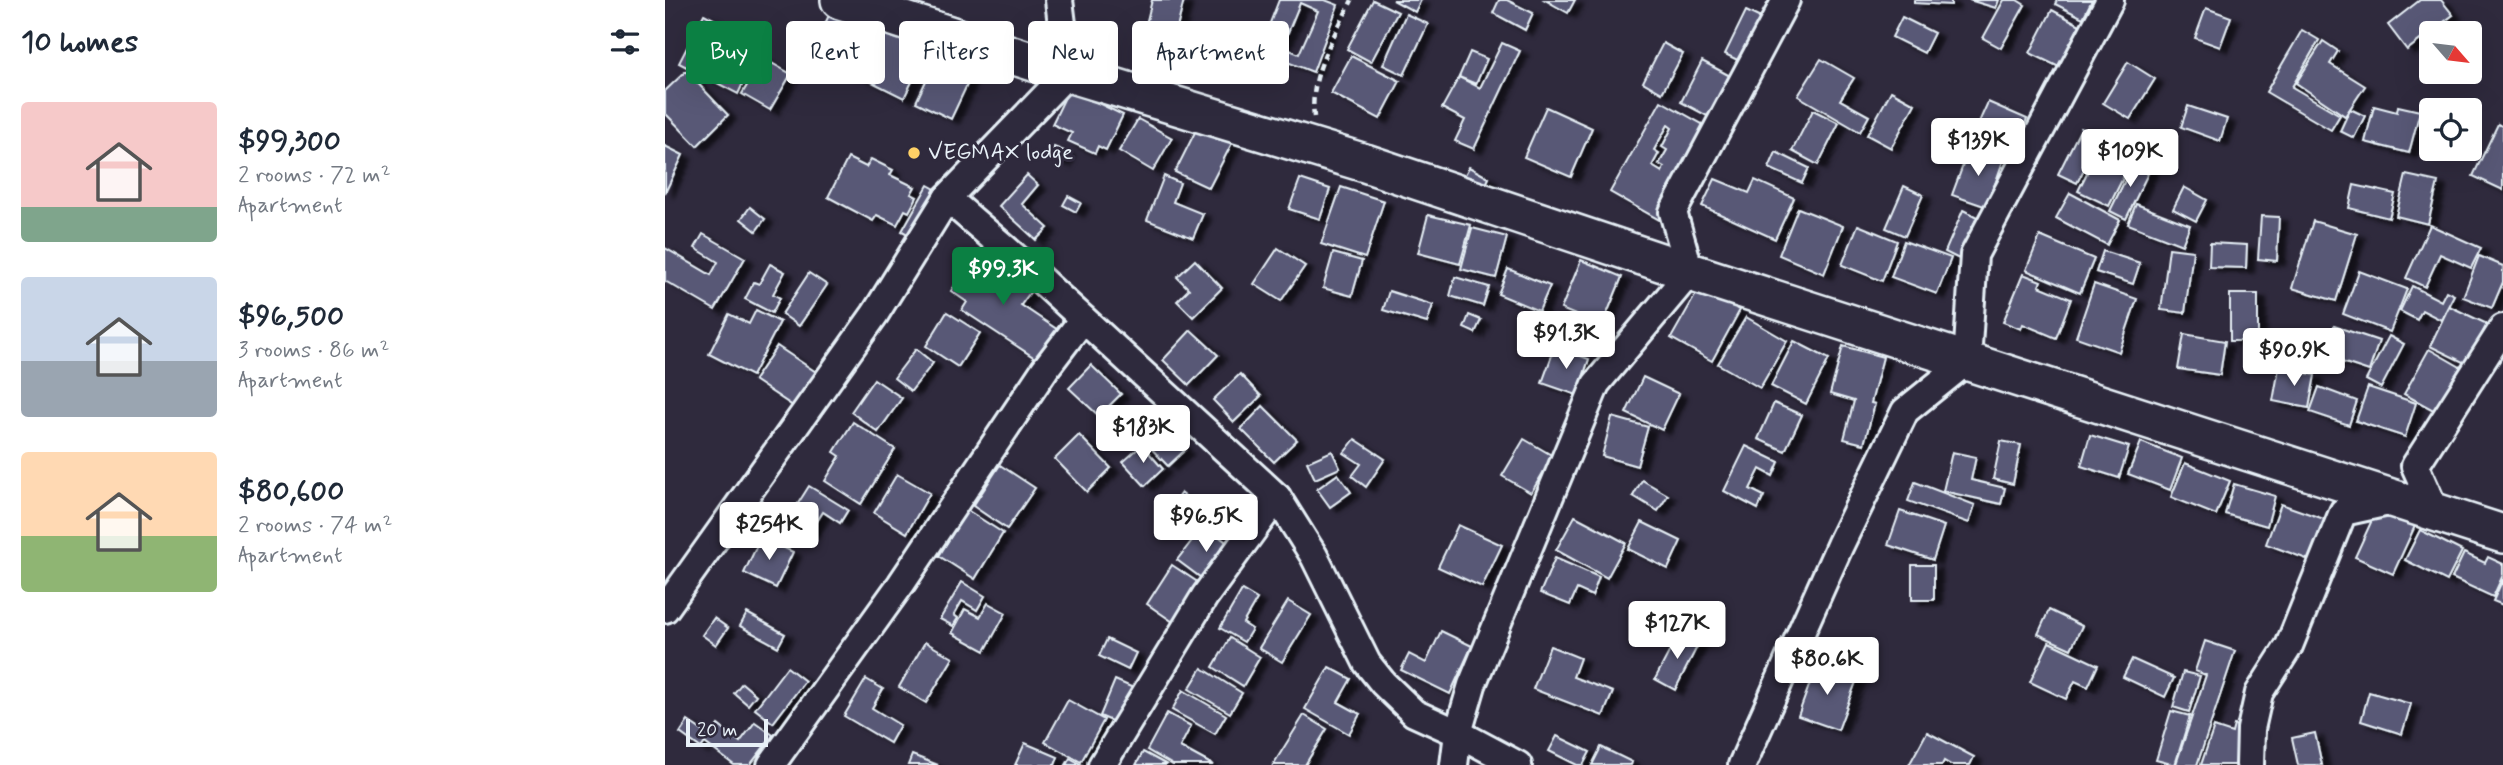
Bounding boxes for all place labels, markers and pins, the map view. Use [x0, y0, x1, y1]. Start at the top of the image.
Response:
pin: $139K [1929, 118, 2027, 178]
pin: $109K [2081, 130, 2179, 189]
place label: VEGMAX lodge [928, 138, 1073, 168]
marker: VEGMAX lodge [906, 145, 922, 161]
pin: $99.3K [946, 247, 1060, 307]
pin: $91.3K [1509, 312, 1623, 371]
pin: $90.9K [2237, 328, 2351, 388]
pin: $183K [1094, 406, 1192, 465]
pin: $96.5K [1149, 494, 1263, 554]
pin: $254K [720, 503, 818, 562]
pin: $127K [1628, 602, 1726, 661]
pin: $80.6K [1770, 638, 1884, 697]

